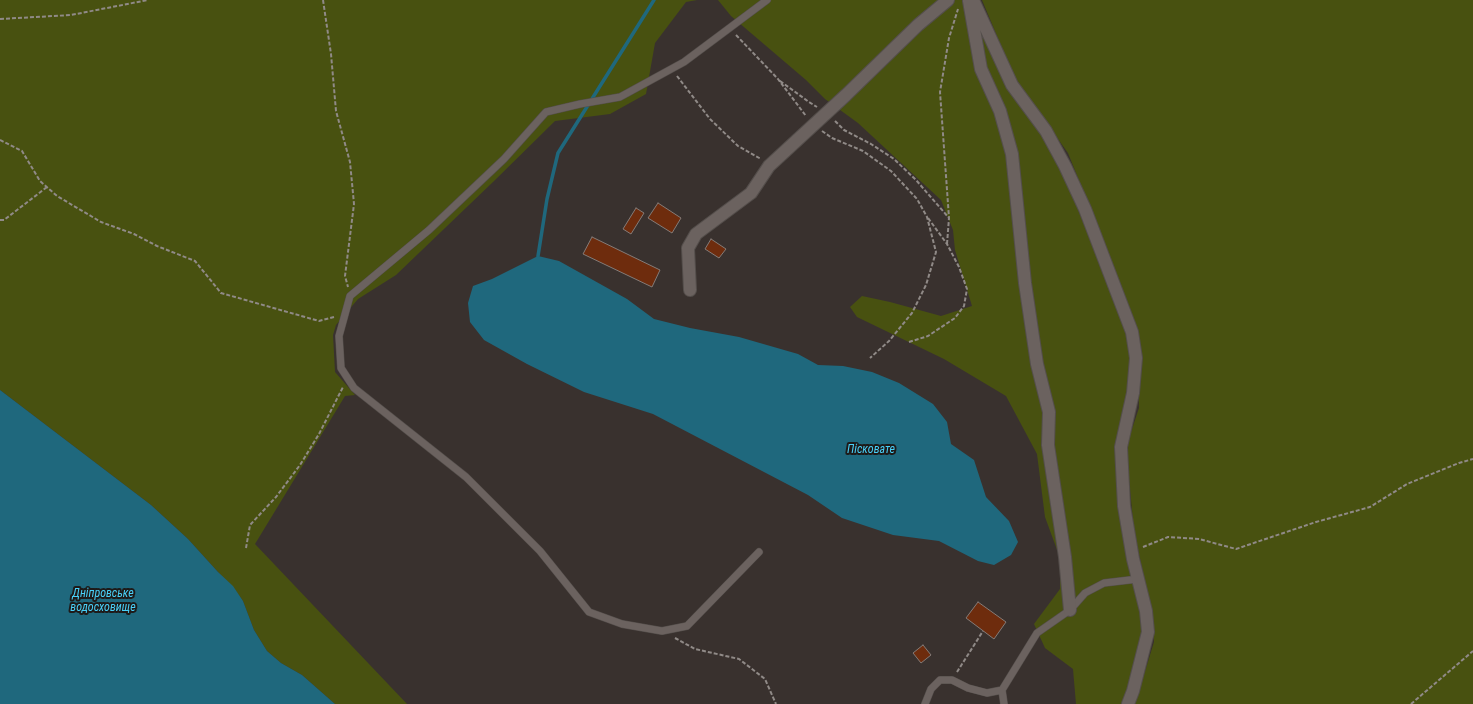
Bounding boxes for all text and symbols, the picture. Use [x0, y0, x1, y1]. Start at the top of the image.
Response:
water label: Пісковате [847, 443, 895, 457]
water label: Дніпровське водосховище [70, 587, 136, 615]

